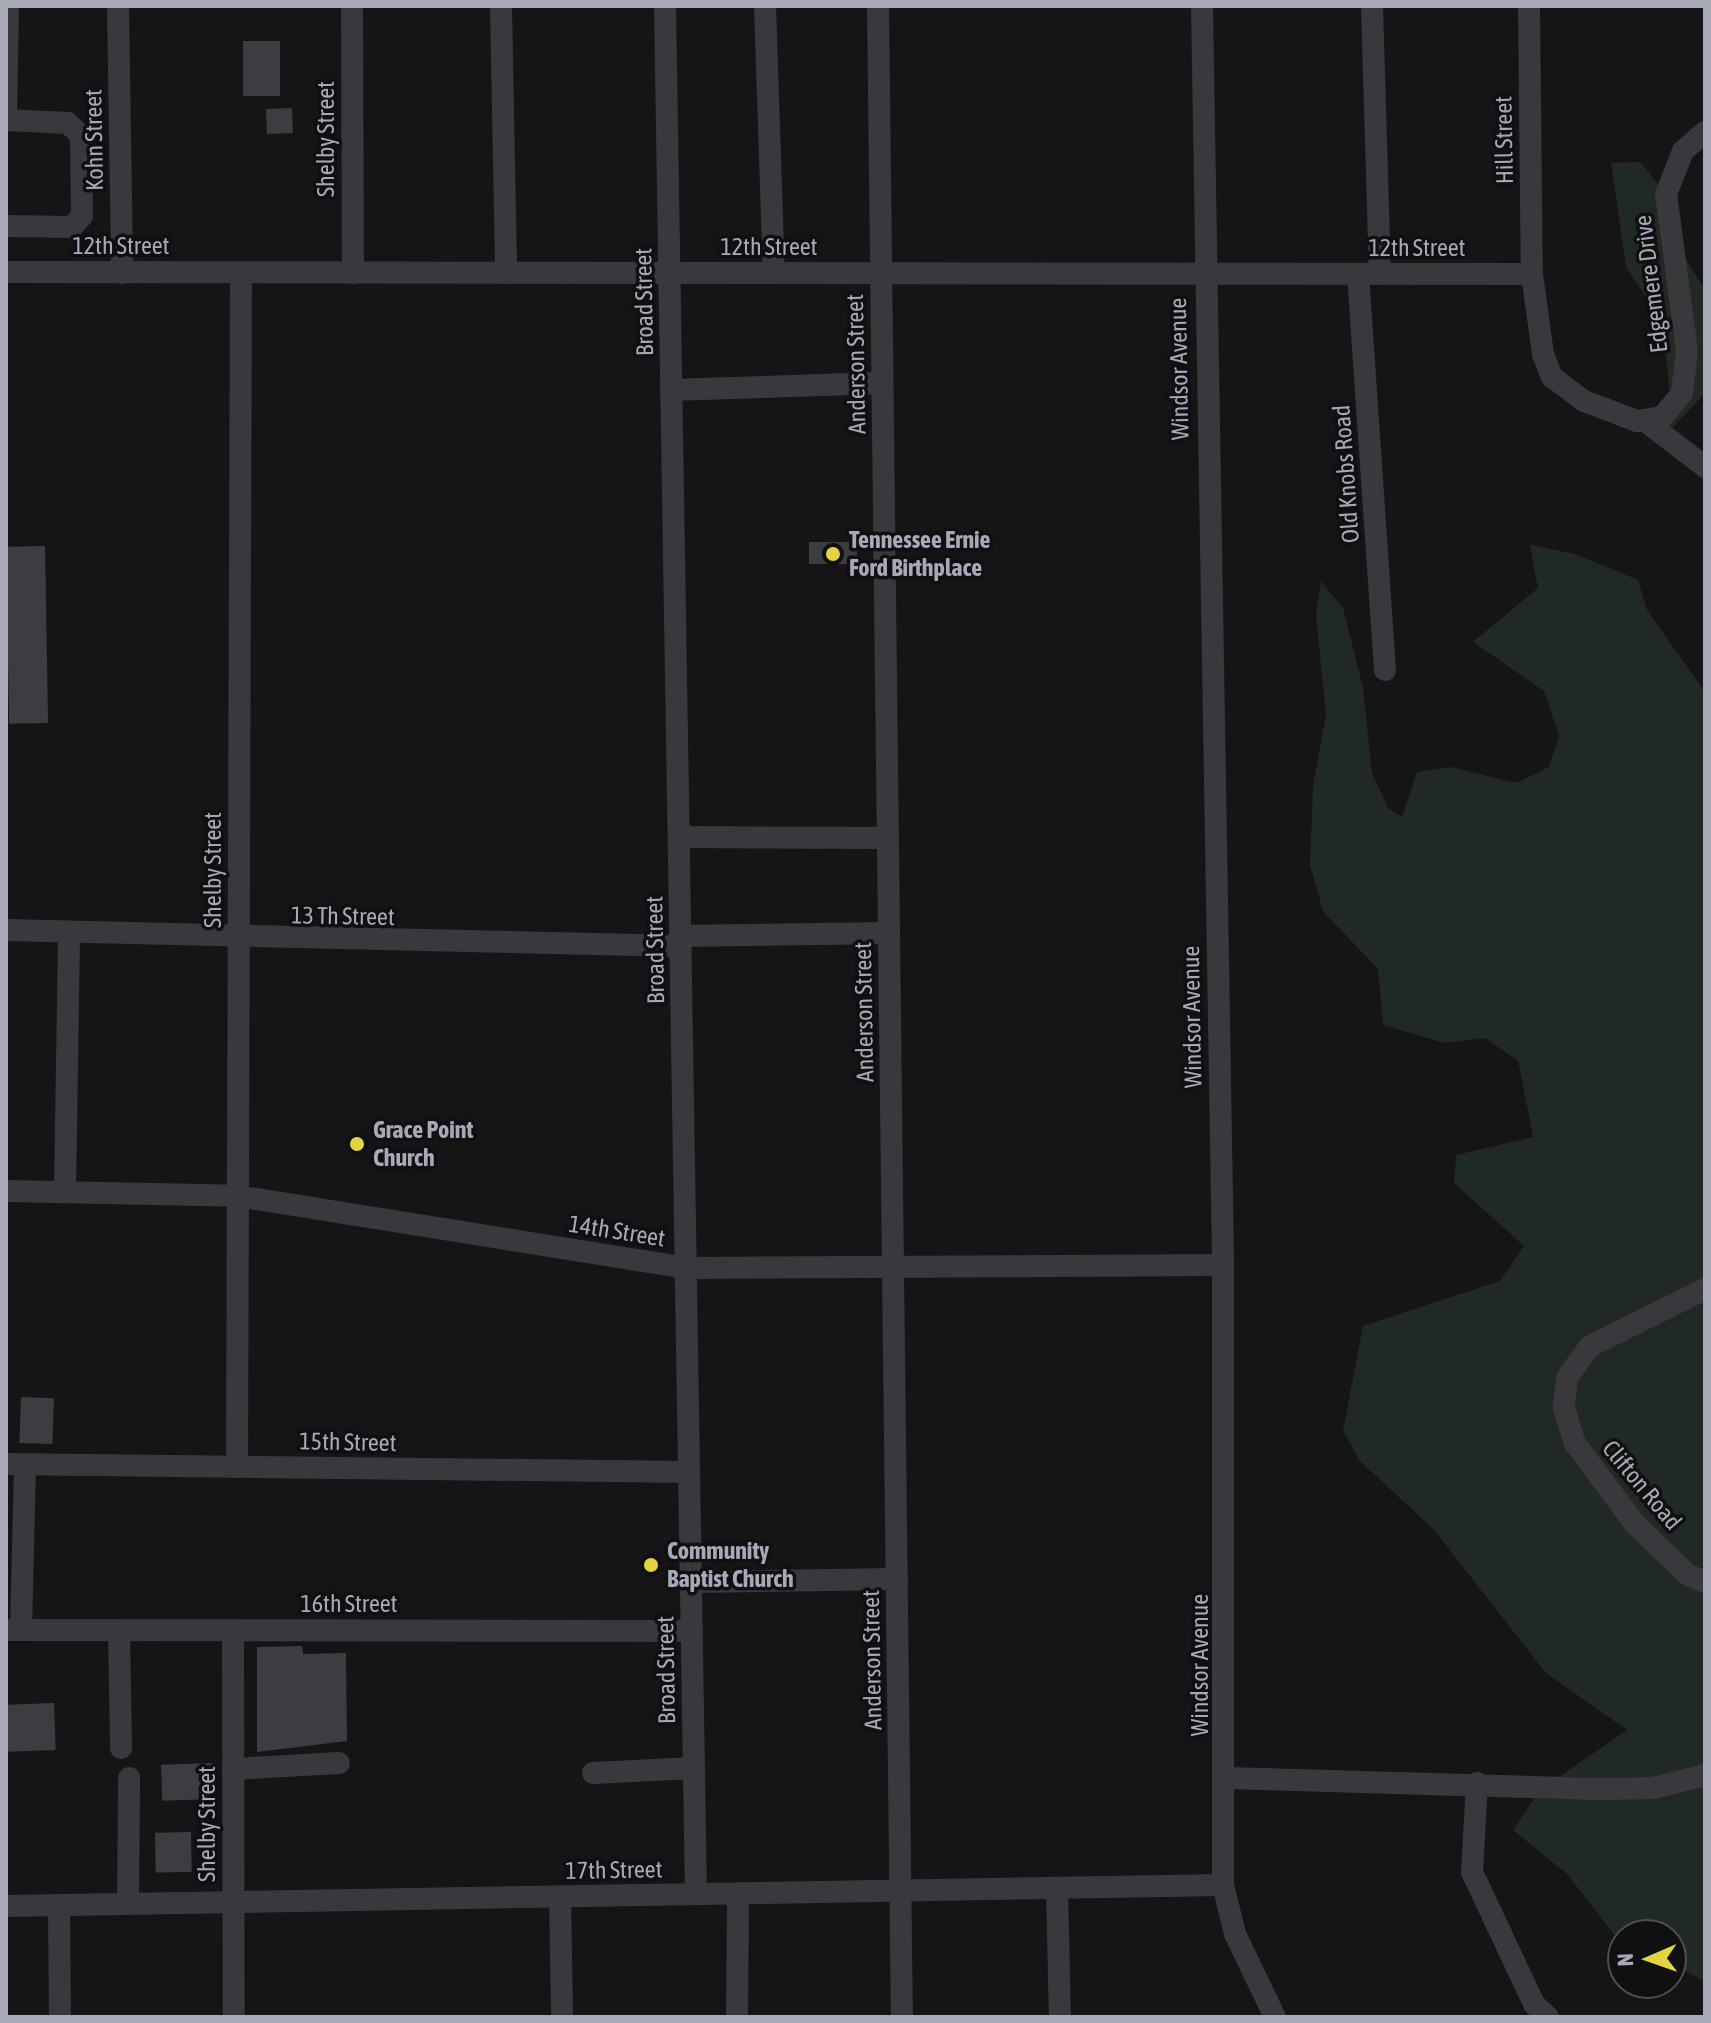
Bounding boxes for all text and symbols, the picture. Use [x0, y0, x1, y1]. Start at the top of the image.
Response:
street label: Shelby Street [312, 81, 340, 197]
street label: Kohn Street [79, 89, 109, 191]
street label: Hill Street [1489, 96, 1519, 184]
street label: Edgemere Drive [1628, 214, 1674, 354]
street label: 12th Street [72, 232, 170, 260]
street label: 12th Street [720, 233, 818, 261]
street label: 12th Street [1368, 234, 1466, 262]
street label: Broad Street [629, 248, 659, 356]
street label: Anderson Street [840, 294, 872, 434]
street label: Windsor Avenue [1163, 298, 1195, 440]
street label: Old Knobs Road [1327, 404, 1365, 544]
place label: Tennessee Ernie Ford Birthplace [849, 526, 990, 582]
marker: Tennessee Ernie Ford Birthplace [824, 545, 842, 563]
street label: Shelby Street [199, 812, 227, 928]
street label: Broad Street [640, 896, 670, 1004]
street label: 13 Th Street [291, 901, 395, 931]
street label: Anderson Street [848, 942, 880, 1082]
street label: Windsor Avenue [1176, 946, 1208, 1088]
place label: Grace Point Church [373, 1116, 473, 1172]
marker: Grace Point Church [348, 1135, 366, 1153]
street label: 14th Street [567, 1209, 667, 1253]
street label: 15th Street [299, 1427, 397, 1457]
street label: Clifton Road [1596, 1434, 1688, 1536]
place label: Community Baptist Church [667, 1537, 794, 1593]
marker: Community Baptist Church [642, 1556, 660, 1574]
street label: 16th Street [300, 1590, 398, 1618]
street label: Anderson Street [856, 1590, 888, 1730]
street label: Windsor Avenue [1186, 1594, 1214, 1736]
street label: Broad Street [651, 1616, 681, 1724]
street label: Shelby Street [193, 1766, 221, 1882]
street label: 17th Street [565, 1855, 663, 1885]
north arrow [1607, 1919, 1687, 1999]
text: N [1612, 1953, 1638, 1967]

